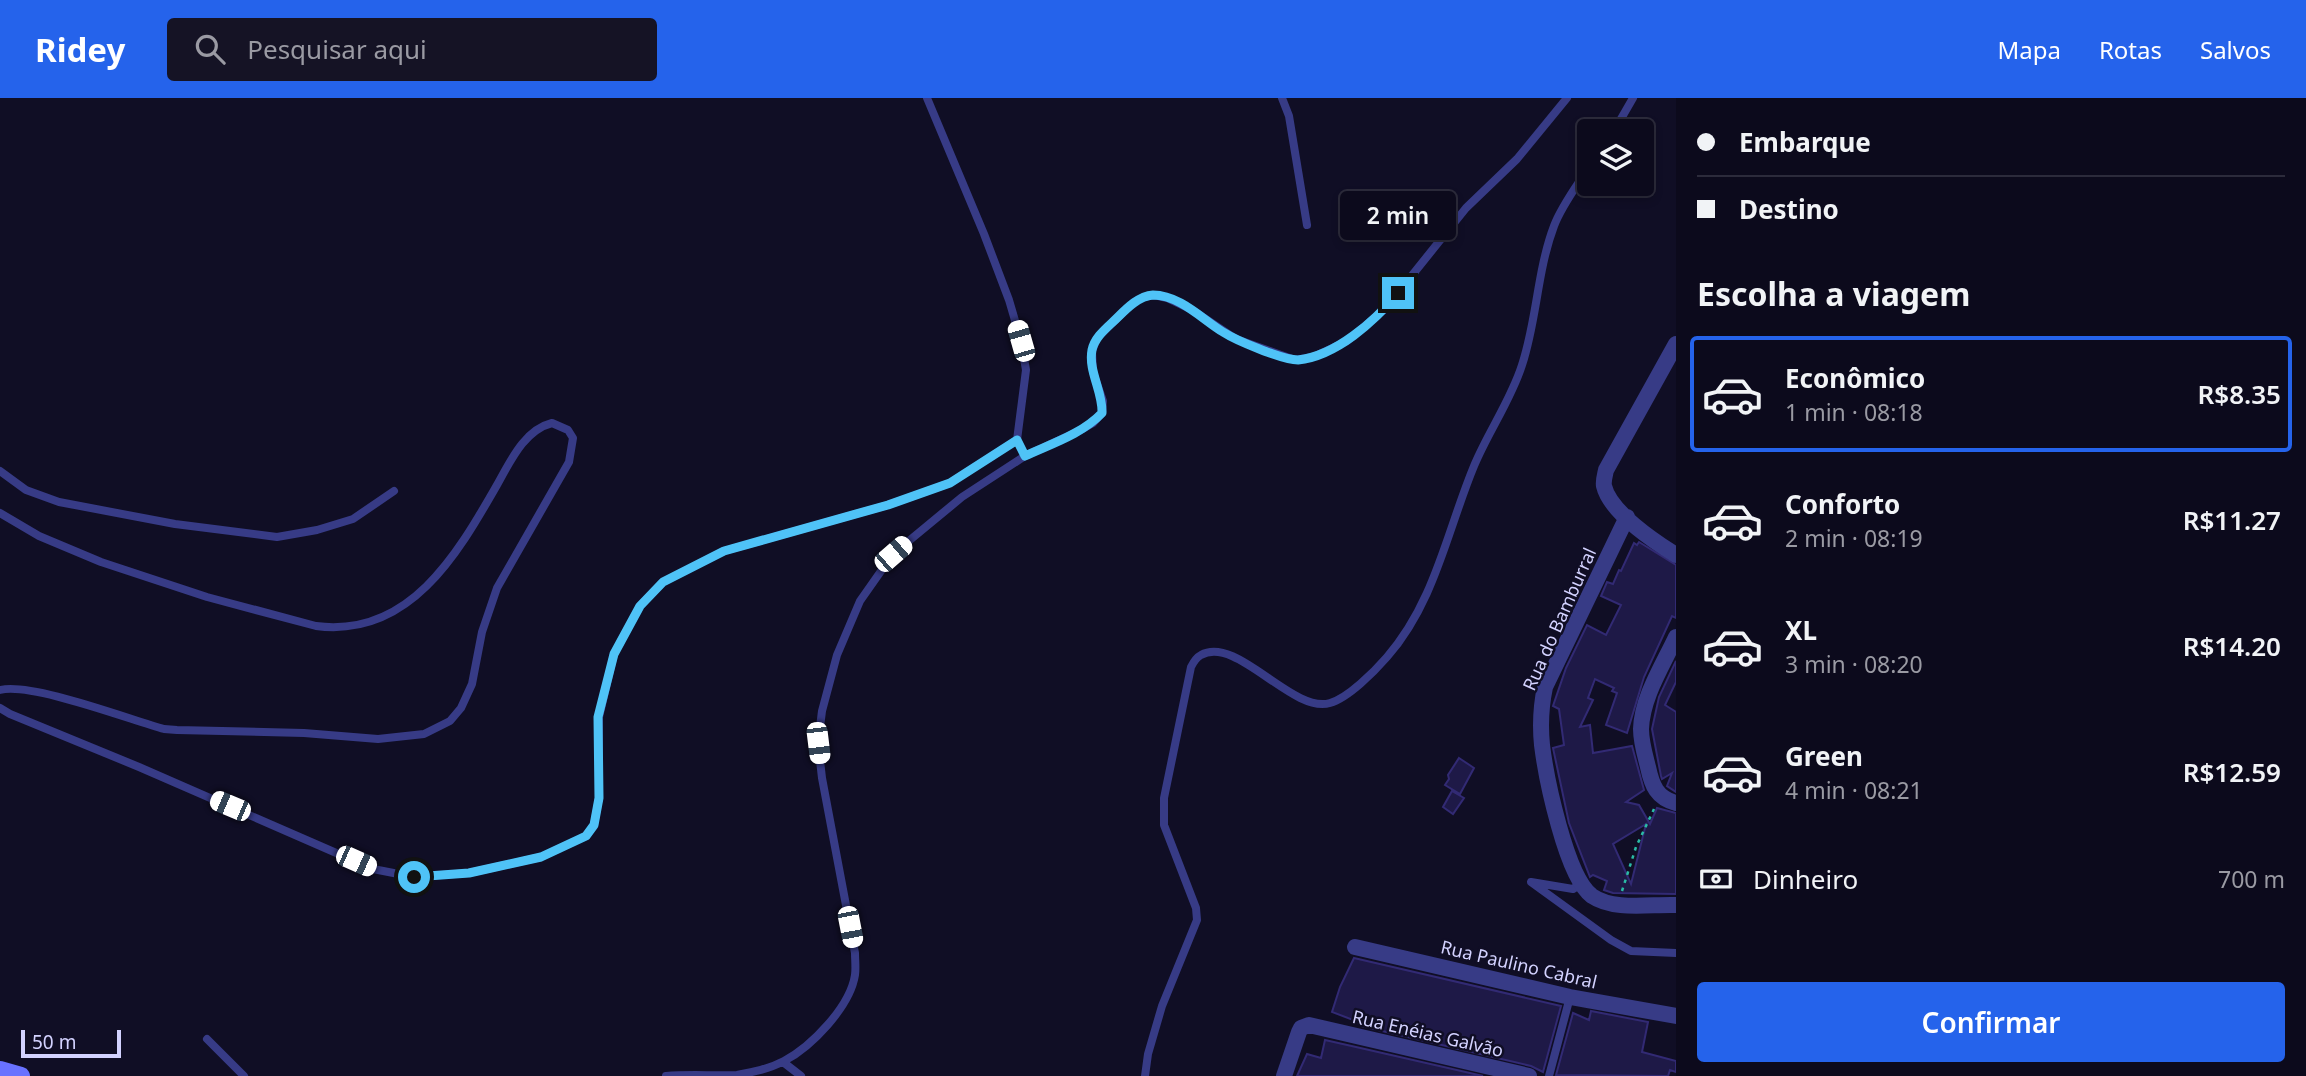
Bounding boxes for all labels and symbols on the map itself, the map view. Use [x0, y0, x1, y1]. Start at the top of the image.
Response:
callout: 2 min [1340, 192, 1456, 240]
route end [1382, 277, 1414, 309]
car [1006, 318, 1037, 364]
car [871, 532, 916, 576]
street label: Rua do Bamburral [1517, 544, 1601, 694]
car [806, 721, 831, 765]
car [207, 788, 254, 824]
car [333, 843, 380, 879]
route start [398, 861, 430, 893]
car [836, 904, 865, 950]
street label: Rua Paulino Cabral [1439, 934, 1599, 994]
street label: Rua Enéias Galvão [1350, 1004, 1506, 1062]
scale bar [21, 1027, 121, 1059]

